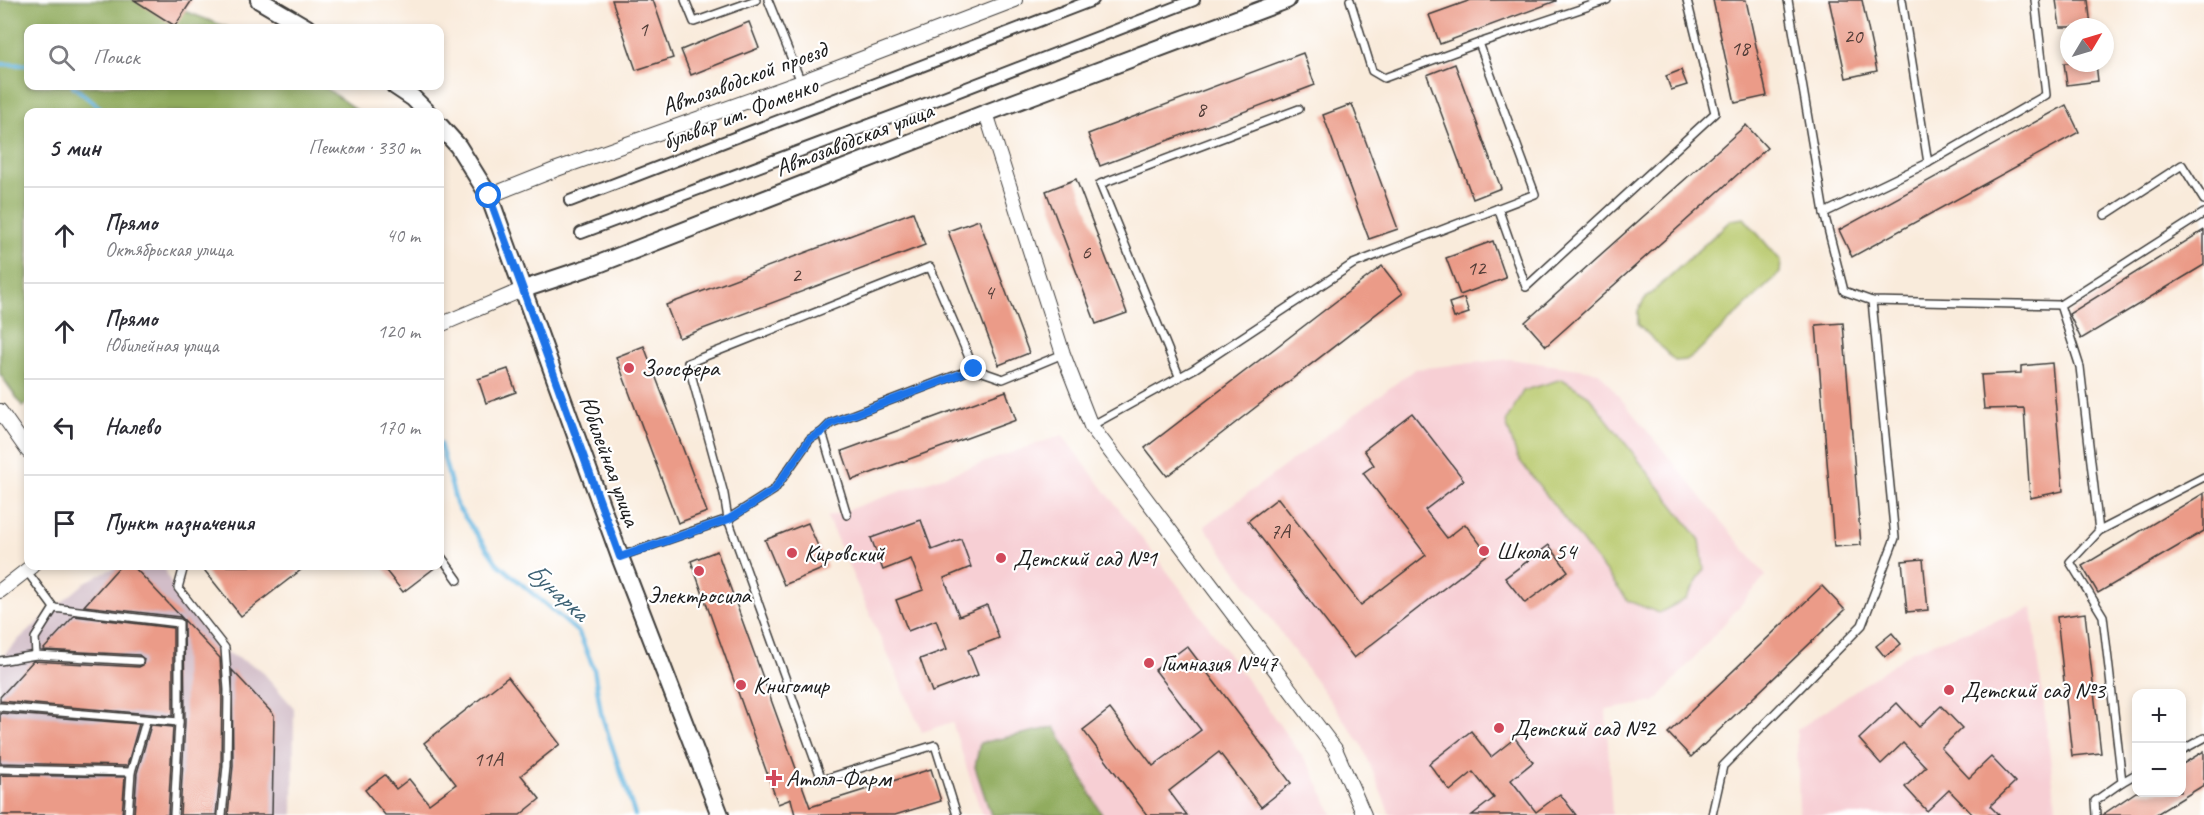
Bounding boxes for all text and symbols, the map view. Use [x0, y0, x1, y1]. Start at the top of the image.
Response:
house number: 1 [638, 16, 649, 42]
north arrow [2060, 18, 2114, 72]
house number: 20 [1844, 23, 1864, 49]
search box [24, 24, 444, 90]
street label: Автозаводской проезд [657, 33, 833, 122]
house number: 18 [1731, 35, 1752, 61]
icon: search [45, 41, 78, 74]
text: Поиск [93, 43, 139, 71]
street label: бульвар им. Фоменко [658, 69, 823, 156]
street label: Автозаводская улица [771, 95, 939, 183]
house number: 8 [1196, 96, 1208, 122]
text: 5 мин [48, 131, 100, 164]
text: Пешком · 330 m [308, 135, 420, 160]
route start [475, 182, 501, 208]
text: Прямо [105, 209, 157, 237]
icon: ahead [48, 219, 81, 252]
text: 40 m [386, 223, 420, 248]
text: Октябрьская улица [105, 237, 233, 262]
house number: 6 [1081, 239, 1091, 265]
house number: 12 [1467, 255, 1487, 281]
house number: 2 [791, 262, 802, 288]
house number: 4 [984, 279, 996, 305]
text: Прямо [105, 305, 157, 333]
icon: ahead [48, 315, 81, 348]
text: 120 m [377, 319, 420, 344]
text: Юбилейная улица [105, 333, 219, 358]
place label: Зоосфера [641, 353, 721, 383]
route end [960, 355, 986, 381]
marker: Зоосфера [622, 361, 636, 375]
street label: Юбилейная улица [573, 392, 648, 531]
icon: left [48, 411, 81, 444]
text: Налево [105, 413, 161, 441]
text: 170 m [377, 415, 420, 440]
icon: arrive [48, 507, 81, 540]
text: Пункт назначения [105, 509, 254, 537]
house number: 7А [1270, 518, 1291, 544]
place label: Школа 54 [1496, 536, 1579, 566]
place label: Кировский [804, 538, 886, 568]
place label: Детский сад №1 [1013, 543, 1158, 573]
marker: Школа 54 [1477, 544, 1491, 558]
marker: Кировский [785, 546, 799, 560]
marker: Детский сад №1 [994, 551, 1008, 565]
water label: Бунарка [519, 555, 598, 630]
marker: Электросила [692, 564, 706, 578]
place label: Электросила [647, 580, 752, 610]
place label: Гимназия №47 [1161, 648, 1279, 678]
marker: Гимназия №47 [1142, 656, 1156, 670]
place label: Книгомир [753, 670, 830, 700]
place label: Детский сад №3 [1961, 675, 2107, 705]
marker: Книгомир [734, 678, 748, 692]
marker: Детский сад №3 [1942, 683, 1956, 697]
map controls [2132, 689, 2186, 797]
button: + [2132, 689, 2186, 743]
place label: Детский сад №2 [1511, 713, 1657, 743]
marker: Детский сад №2 [1492, 721, 1506, 735]
button: − [2132, 743, 2186, 797]
house number: 11А [473, 746, 504, 772]
place label: Атолл-Фарм [786, 763, 893, 793]
marker: Атолл-Фарм [767, 771, 781, 785]

